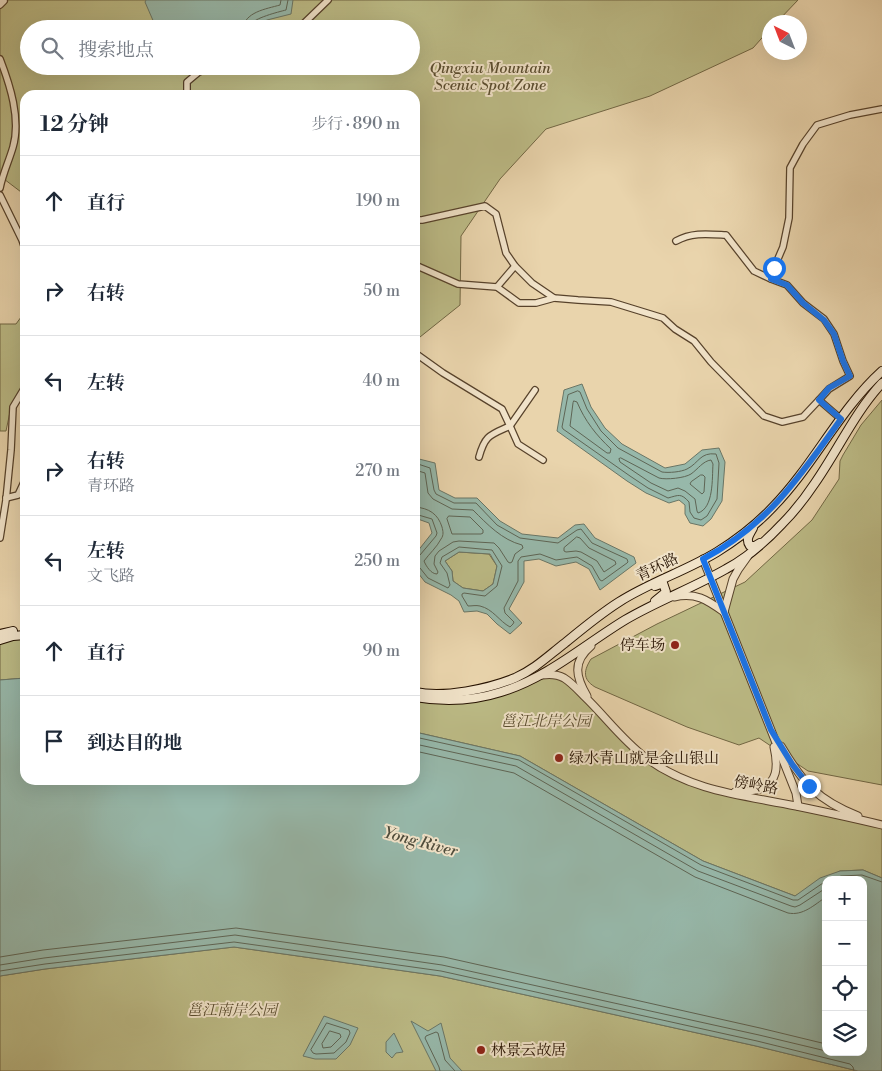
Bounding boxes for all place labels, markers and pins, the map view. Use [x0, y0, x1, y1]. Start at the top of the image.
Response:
place label: 停车场 [620, 636, 665, 655]
marker: 停车场 [669, 639, 681, 651]
place label: 绿水青山就是金山银山 [569, 749, 719, 768]
marker: 绿水青山就是金山银山 [553, 752, 565, 764]
place label: 林景云故居 [491, 1041, 566, 1060]
marker: 林景云故居 [475, 1044, 487, 1056]

